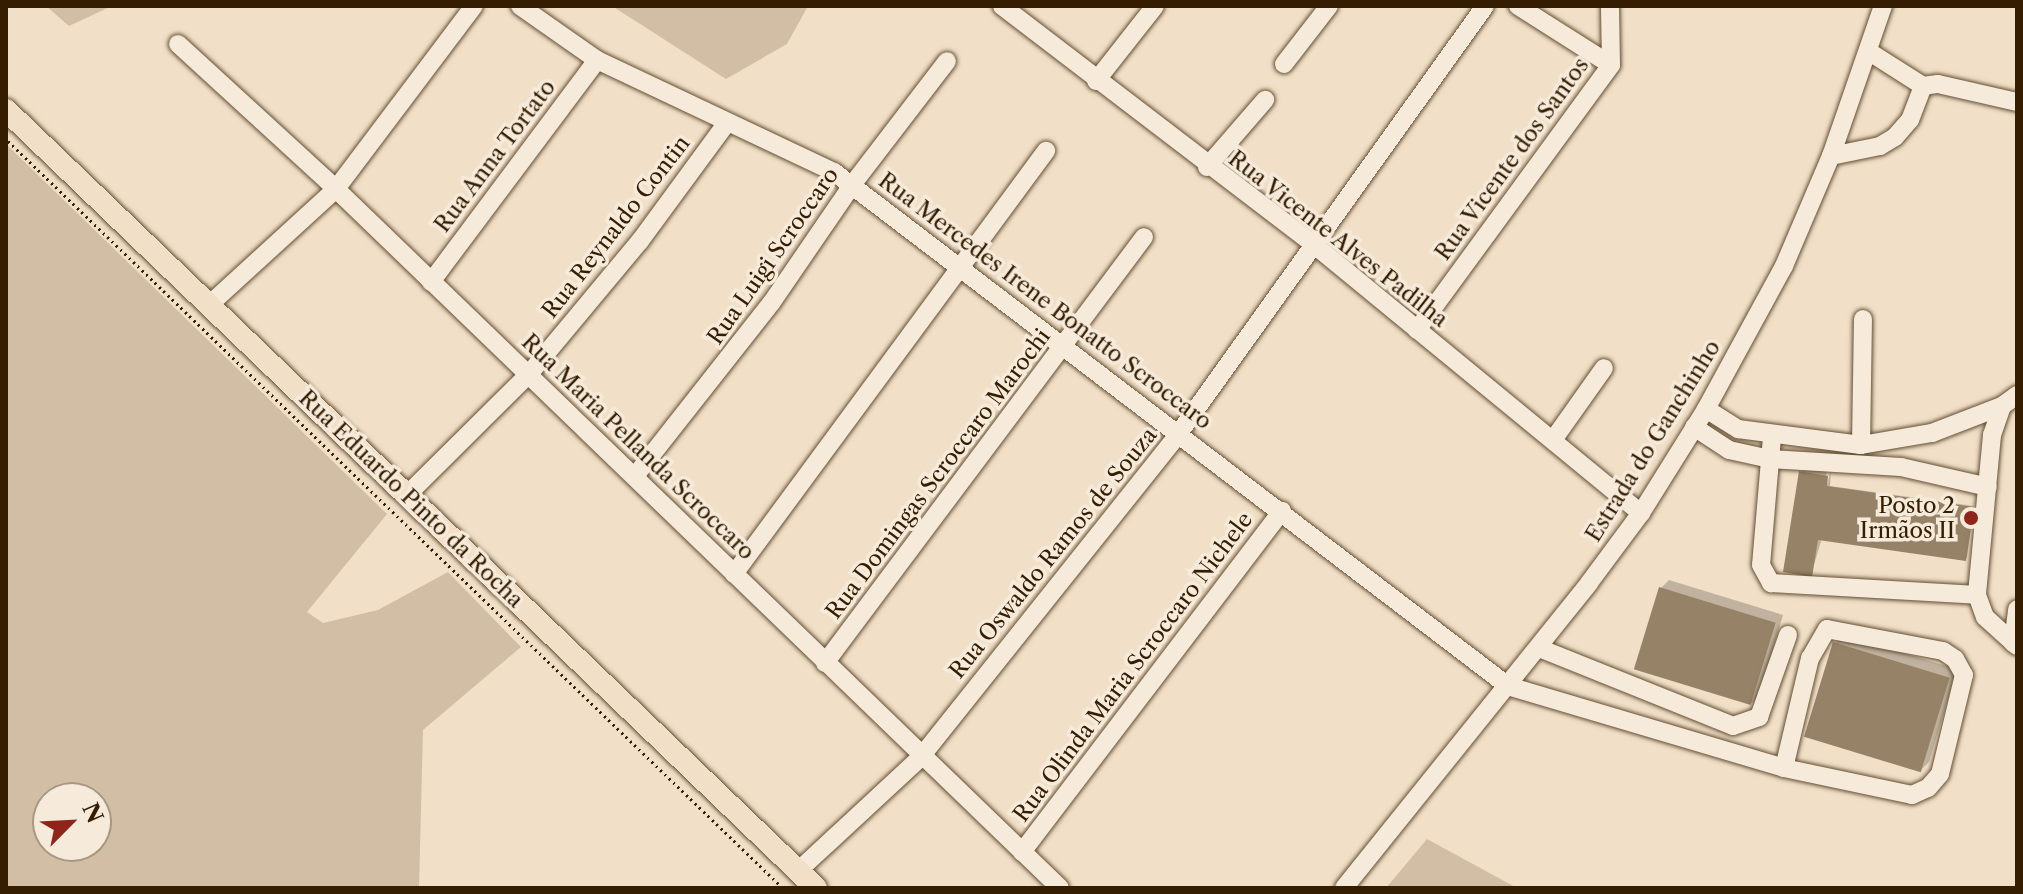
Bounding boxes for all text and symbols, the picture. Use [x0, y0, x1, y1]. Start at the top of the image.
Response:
street label: Rua Vicente dos Santos [1429, 52, 1595, 266]
street label: Rua Anna Tortato [428, 74, 562, 238]
street label: Rua Reynaldo Contin [537, 130, 695, 324]
street label: Rua Vicente Alves Padilha [1222, 145, 1454, 333]
street label: Rua Luigi Scroccaro [702, 162, 844, 350]
street label: Rua Mercedes Irene Bonatto Scroccaro [873, 167, 1217, 435]
street label: Rua Domingas Scroccaro Marochi [820, 324, 1056, 624]
street label: Rua Maria Pellanda Scroccaro [516, 328, 760, 566]
street label: Estrada do Ganchinho [1580, 335, 1726, 547]
street label: Rua Eduardo Pinto da Rocha [293, 385, 529, 613]
street label: Rua Oswaldo Ramos de Souza [944, 422, 1162, 684]
place label: Posto 2 Irmãos II [1860, 492, 1955, 544]
street label: Rua Olinda Maria Scroccaro Nichele [1008, 507, 1258, 827]
marker: Posto 2 Irmãos II [1962, 509, 1980, 527]
north arrow [32, 782, 112, 862]
text: N [76, 799, 109, 827]

